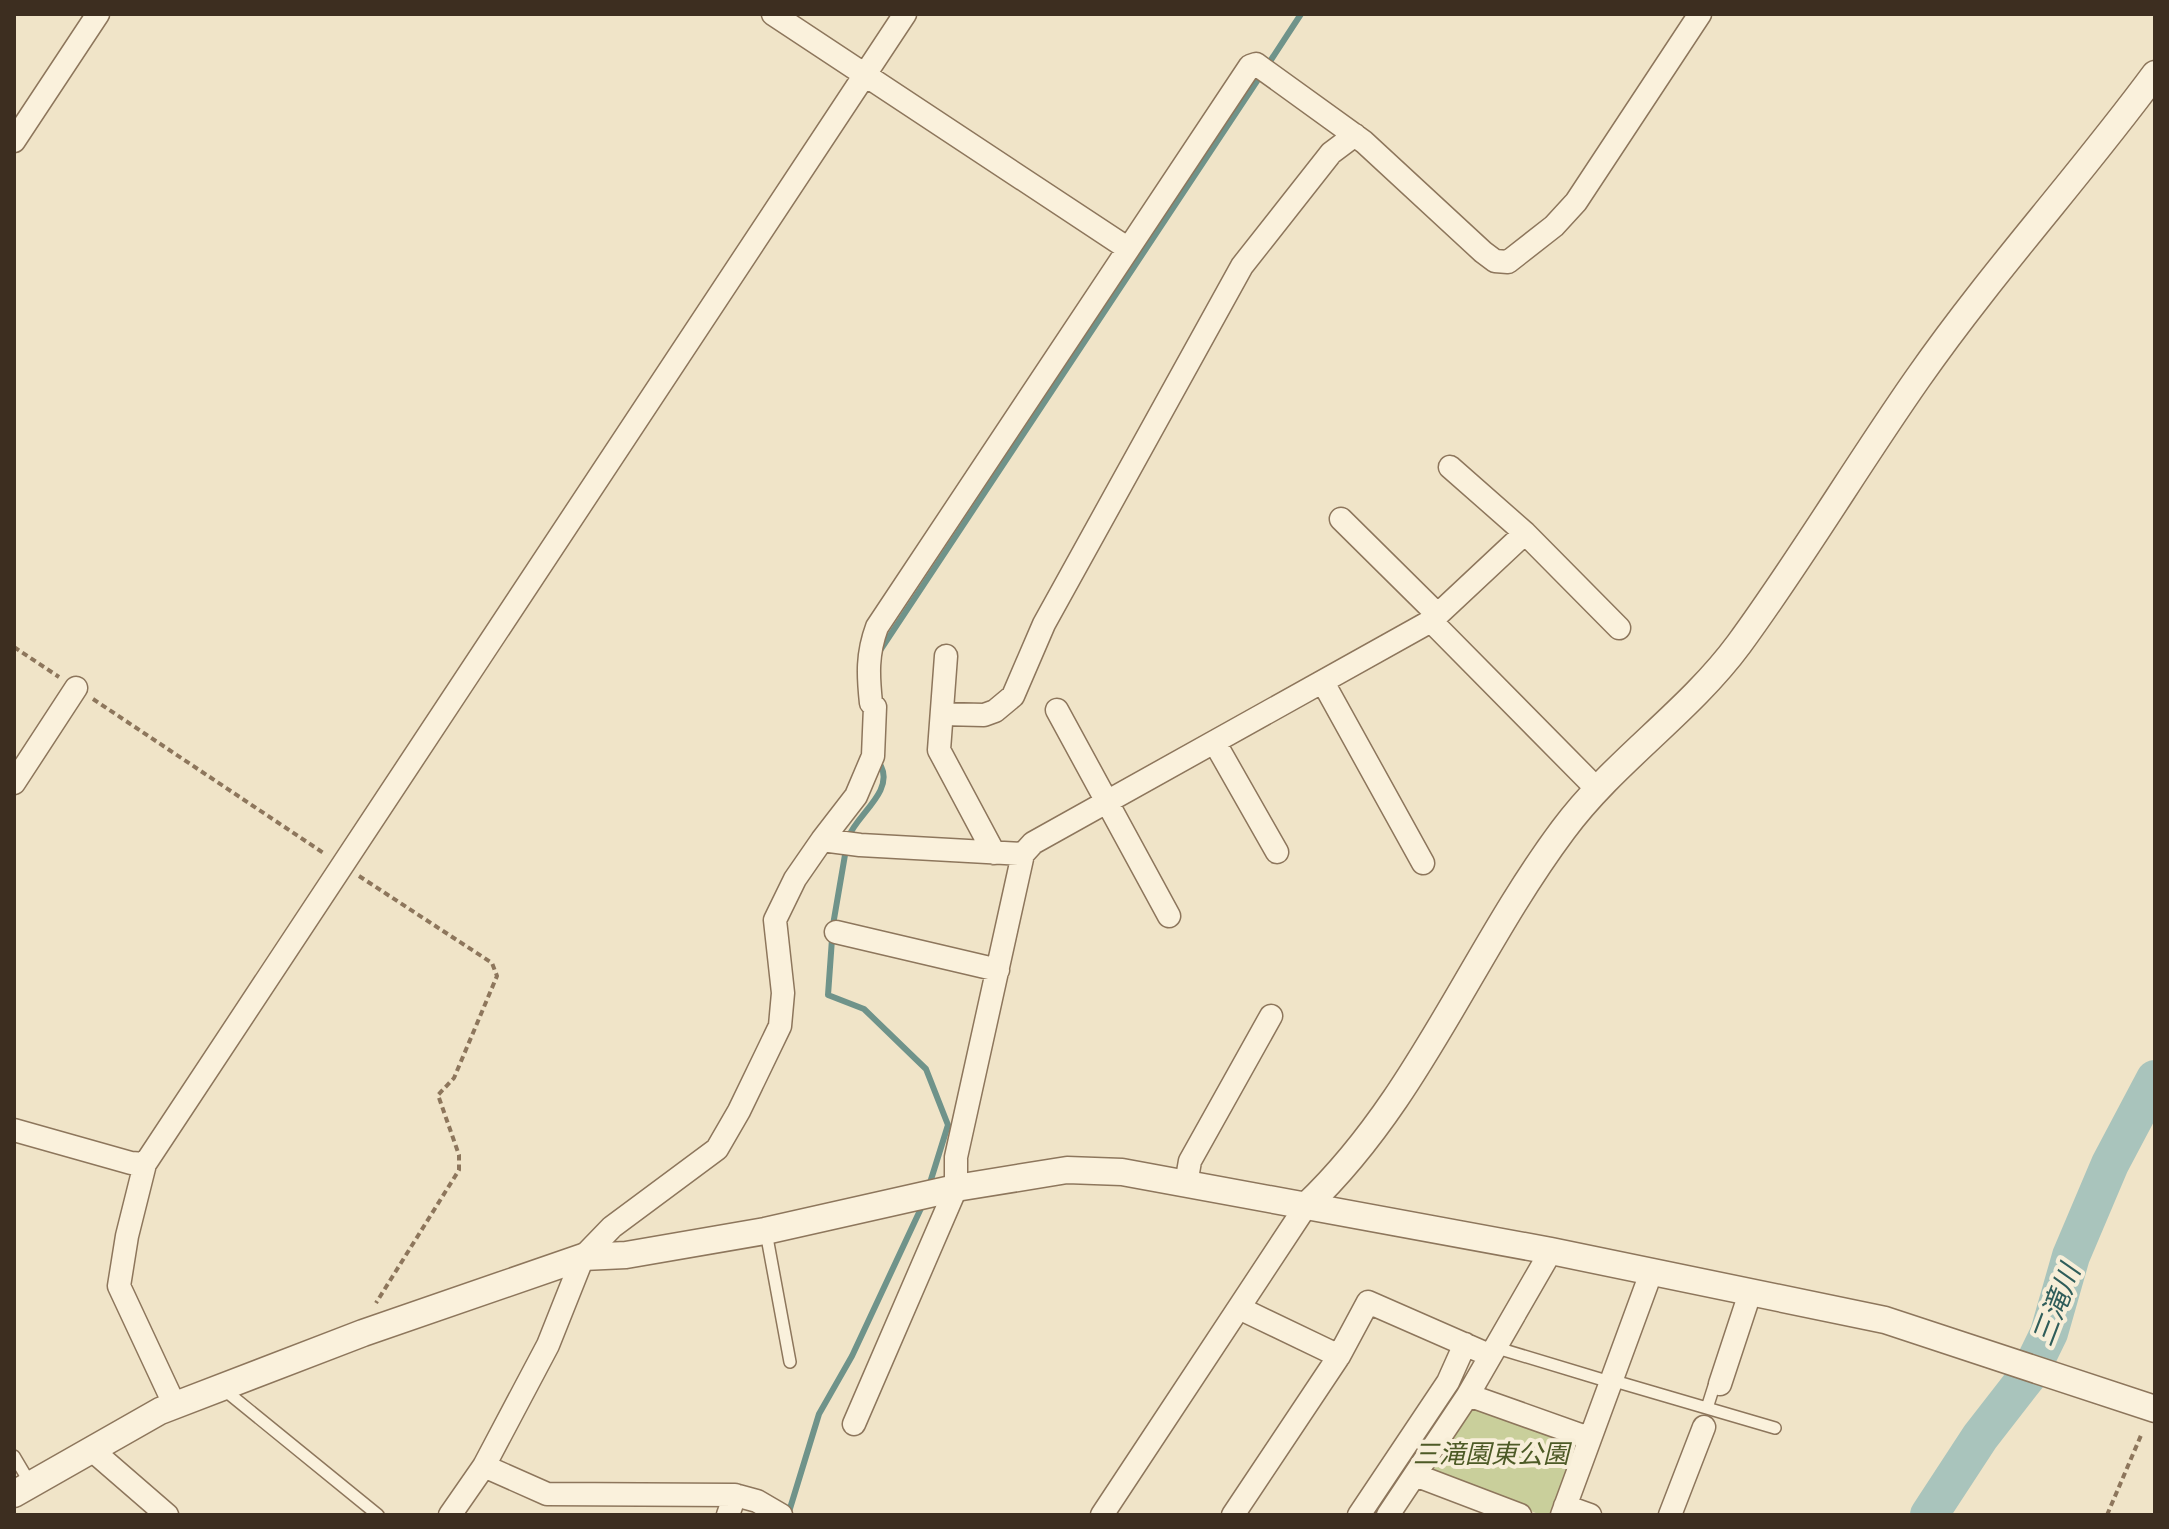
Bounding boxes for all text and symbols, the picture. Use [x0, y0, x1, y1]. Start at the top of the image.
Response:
water label: 三滝川 [2025, 1257, 2089, 1351]
park label: 三滝園東公園 [1413, 1438, 1573, 1470]

